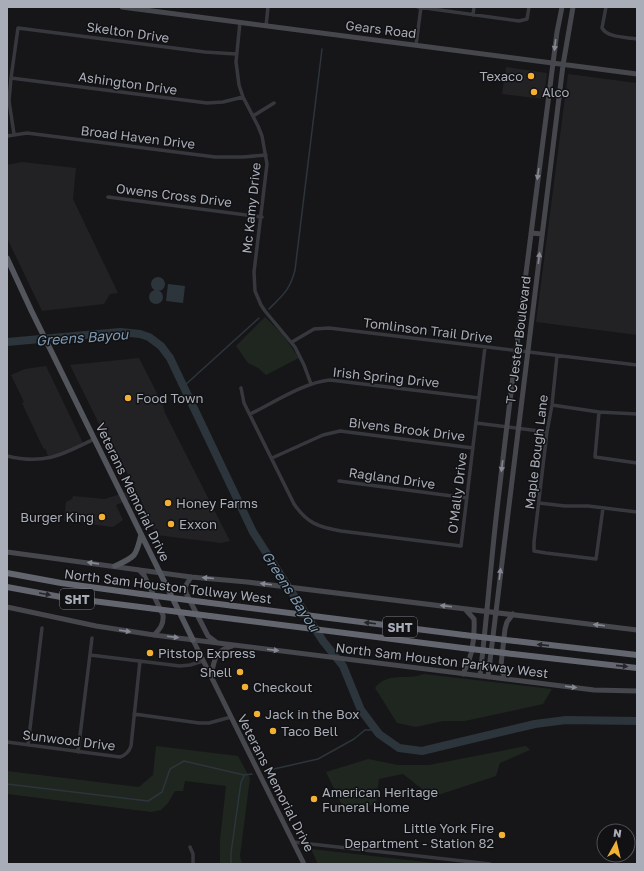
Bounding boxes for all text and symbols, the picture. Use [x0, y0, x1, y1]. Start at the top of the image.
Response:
street label: Gears Road [345, 17, 417, 41]
street label: Skelton Drive [86, 18, 170, 46]
one-way arrow [552, 39, 558, 52]
street label: Ashington Drive [78, 68, 178, 98]
place label: Texaco [480, 68, 523, 84]
marker: Texaco [526, 71, 536, 81]
place label: Alco [542, 84, 570, 100]
marker: Alco [529, 87, 539, 97]
street label: Broad Haven Drive [80, 122, 196, 152]
street label: Mc Kamy Drive [238, 162, 264, 254]
one-way arrow [535, 168, 541, 180]
street label: Owens Cross Drive [115, 180, 233, 210]
one-way arrow [536, 252, 542, 264]
street label: T C Jester Boulevard [502, 275, 534, 405]
street label: Tomlinson Trail Drive [362, 314, 494, 346]
water label: Greens Bayou [35, 325, 130, 349]
street label: Irish Spring Drive [332, 363, 440, 391]
place label: Food Town [136, 390, 204, 406]
marker: Food Town [123, 393, 133, 403]
street label: Maple Bough Lane [521, 394, 551, 510]
street label: Bivens Brook Drive [348, 414, 466, 444]
street label: Veterans Memorial Drive [92, 420, 174, 564]
street label: O'Mally Drive [444, 451, 470, 535]
one-way arrow [499, 460, 505, 472]
street label: Ragland Drive [348, 464, 436, 492]
place label: Honey Farms [176, 495, 258, 511]
marker: Honey Farms [163, 498, 173, 508]
place label: Burger King [20, 509, 94, 525]
marker: Burger King [97, 512, 107, 522]
place label: Exxon [179, 516, 217, 532]
marker: Exxon [166, 519, 176, 529]
water label: Greens Bayou [259, 548, 324, 636]
one-way arrow [87, 560, 99, 566]
street label: North Sam Houston Tollway West [63, 565, 273, 607]
one-way arrow [497, 567, 503, 580]
one-way arrow [202, 574, 214, 581]
one-way arrow [260, 581, 272, 587]
road number: SHT [60, 589, 94, 609]
one-way arrow [39, 591, 51, 597]
one-way arrow [440, 603, 452, 609]
road number: SHT [383, 617, 417, 637]
one-way arrow [364, 620, 376, 626]
one-way arrow [593, 622, 605, 628]
one-way arrow [119, 628, 131, 634]
one-way arrow [167, 634, 179, 641]
street label: North Sam Houston Parkway West [335, 639, 549, 681]
one-way arrow [537, 641, 549, 648]
place label: Pitstop Express [158, 645, 256, 661]
one-way arrow [267, 647, 279, 653]
marker: Pitstop Express [145, 648, 155, 658]
one-way arrow [616, 663, 628, 670]
place label: Shell [200, 664, 232, 680]
marker: Shell [235, 667, 245, 677]
place label: Checkout [253, 679, 312, 695]
marker: Checkout [240, 682, 250, 692]
one-way arrow [565, 684, 577, 690]
place label: Jack in the Box [265, 706, 359, 722]
marker: Jack in the Box [252, 709, 262, 719]
street label: Veterans Memorial Drive [234, 712, 318, 854]
place label: Taco Bell [281, 723, 338, 739]
street label: Sunwood Drive [22, 726, 116, 754]
marker: Taco Bell [268, 726, 278, 736]
place label: American Heritage Funeral Home [322, 784, 438, 815]
marker: American Heritage Funeral Home [309, 794, 319, 804]
place label: Little York Fire Department - Station 82 [344, 820, 494, 851]
north arrow [596, 823, 636, 863]
text: N [612, 826, 623, 840]
marker: Little York Fire Department - Station 82 [497, 830, 507, 840]

